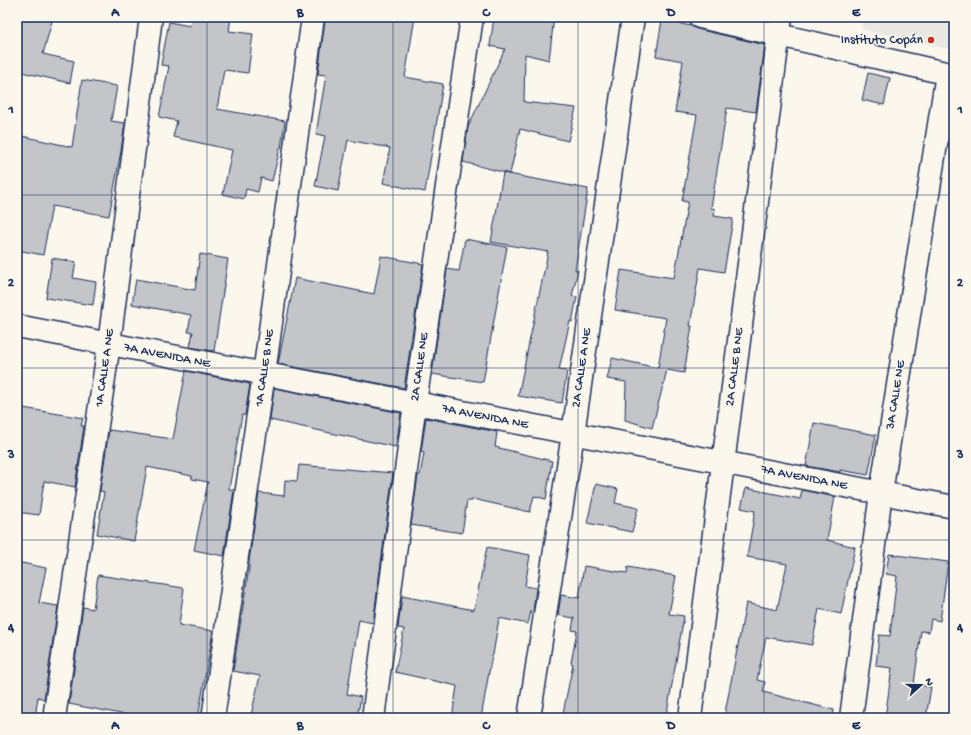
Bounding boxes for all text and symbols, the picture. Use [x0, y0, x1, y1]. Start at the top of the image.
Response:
text: A [110, 6, 120, 21]
text: B [296, 6, 305, 21]
text: C [481, 6, 491, 21]
text: D [666, 6, 676, 21]
text: E [852, 6, 861, 21]
place label: Instituto Copán [841, 33, 924, 48]
marker: Instituto Copán [926, 35, 936, 45]
text: 1 [7, 103, 14, 118]
text: 1 [956, 103, 963, 118]
text: 2 [8, 276, 15, 291]
text: 2 [957, 276, 964, 291]
street label: 2A CALLE B NE [723, 326, 747, 407]
street label: 1A CALLE A NE [92, 327, 118, 409]
street label: 2A CALLE A NE [569, 327, 595, 409]
street label: 1A CALLE B NE [252, 328, 278, 409]
street label: 2A CALLE NE [408, 331, 432, 402]
street label: 7A AVENIDA NE [121, 340, 212, 372]
street label: 3A CALLE NE [883, 359, 909, 431]
street label: 7A AVENIDA NE [439, 401, 530, 433]
text: 3 [7, 448, 15, 463]
text: 3 [956, 448, 964, 463]
street label: 7A AVENIDA NE [758, 462, 849, 494]
text: 4 [7, 621, 15, 636]
text: 4 [956, 621, 964, 636]
north arrow [901, 665, 941, 705]
text: N [922, 677, 935, 688]
text: A [110, 719, 120, 734]
text: B [296, 719, 305, 734]
text: C [481, 719, 491, 734]
text: D [666, 719, 676, 734]
text: E [852, 719, 861, 734]

